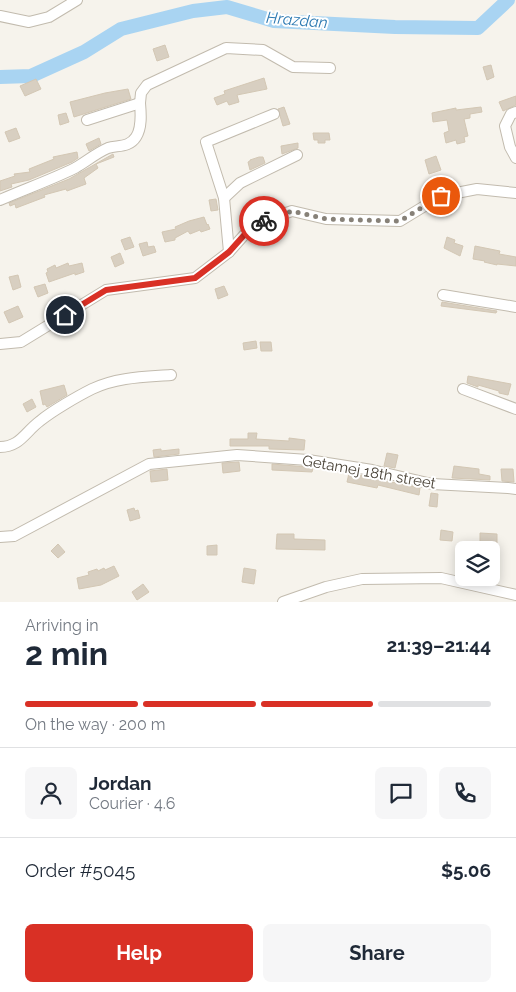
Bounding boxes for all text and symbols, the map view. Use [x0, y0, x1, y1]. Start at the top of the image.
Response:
water label: Hrazdan [265, 8, 329, 32]
pin [420, 175, 462, 217]
icon: bag [427, 182, 455, 210]
courier [239, 196, 289, 246]
icon: bike [250, 207, 278, 235]
pin [44, 294, 86, 336]
icon: home [51, 301, 79, 329]
street label: Getamej 18th street [301, 451, 437, 493]
map controls [455, 541, 500, 586]
button: layers [455, 541, 500, 586]
text: Arriving in [25, 616, 99, 635]
text: 21:39–21:44 [386, 634, 491, 656]
text: 2 min [25, 635, 108, 672]
text: On the way · 200 m [25, 715, 165, 734]
button: person [25, 767, 77, 819]
button: chat [375, 767, 427, 819]
button: phone [439, 767, 491, 819]
text: Jordan [89, 772, 152, 794]
text: Courier · 4.6 [89, 794, 175, 813]
text: Order #5045 [25, 859, 135, 881]
text: $5.06 [441, 859, 491, 881]
button: Help [25, 924, 253, 982]
button: Share [263, 924, 491, 982]

